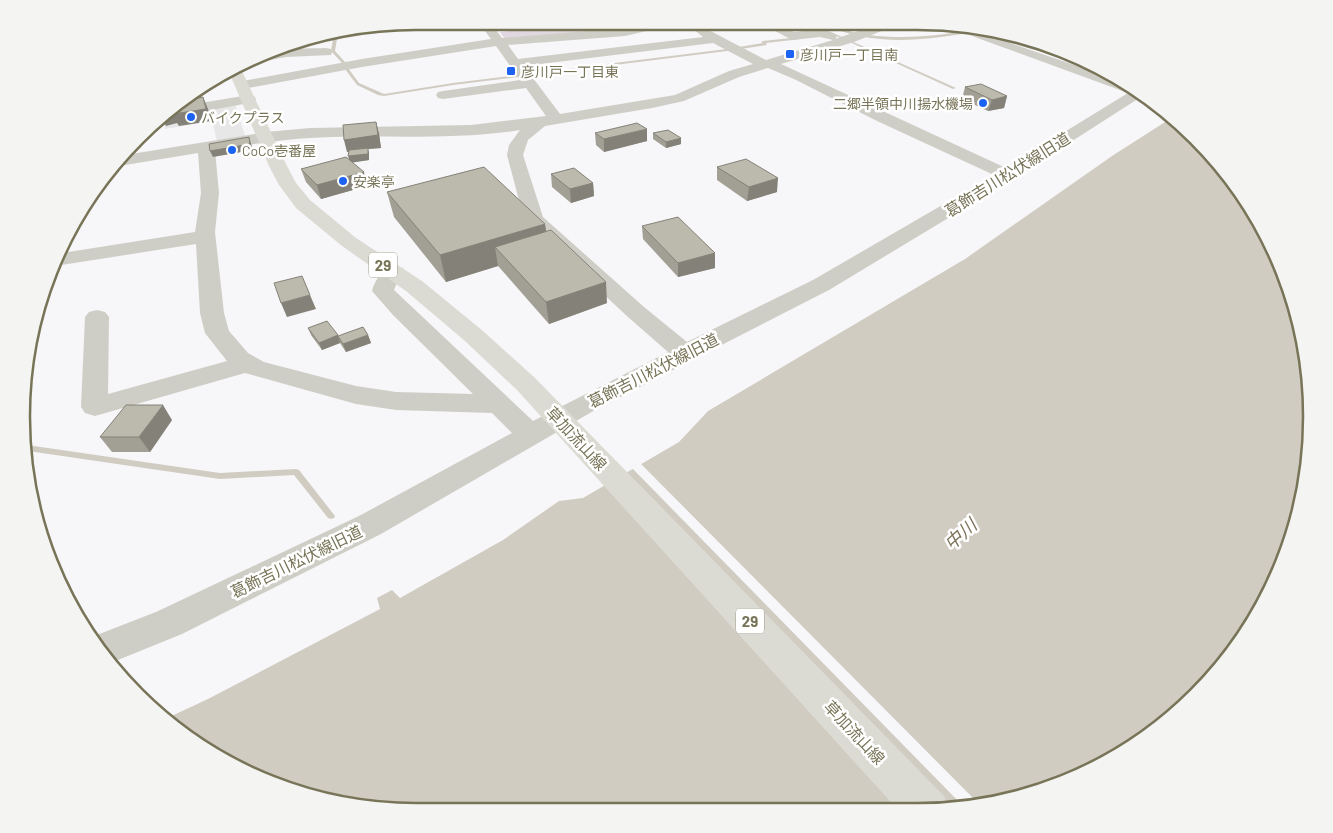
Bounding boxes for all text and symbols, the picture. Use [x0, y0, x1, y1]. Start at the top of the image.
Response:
place label: 彦川戸一丁目南 [800, 46, 898, 63]
marker: 彦川戸一丁目南 [784, 48, 796, 60]
place label: 彦川戸一丁目東 [521, 63, 619, 80]
marker: 彦川戸一丁目東 [505, 65, 517, 77]
place label: 二郷半領中川揚水機場 [833, 95, 973, 112]
marker: 二郷半領中川揚水機場 [977, 97, 989, 109]
place label: バイクプラス [201, 109, 284, 126]
marker: バイクプラス [185, 111, 197, 123]
street label: 葛飾吉川松伏線旧道 [941, 128, 1073, 220]
place label: CoCo壱番屋 [242, 142, 316, 159]
marker: CoCo壱番屋 [226, 144, 238, 156]
place label: 安楽亭 [353, 173, 395, 190]
marker: 安楽亭 [337, 175, 349, 187]
road number: 29 [369, 252, 397, 278]
street label: 葛飾吉川松伏線旧道 [585, 329, 721, 411]
street label: 草加流山線 [543, 402, 611, 474]
water label: 中川 [939, 512, 982, 554]
street label: 葛飾吉川松伏線旧道 [227, 521, 365, 601]
road number: 29 [736, 608, 764, 634]
street label: 草加流山線 [821, 696, 889, 768]

